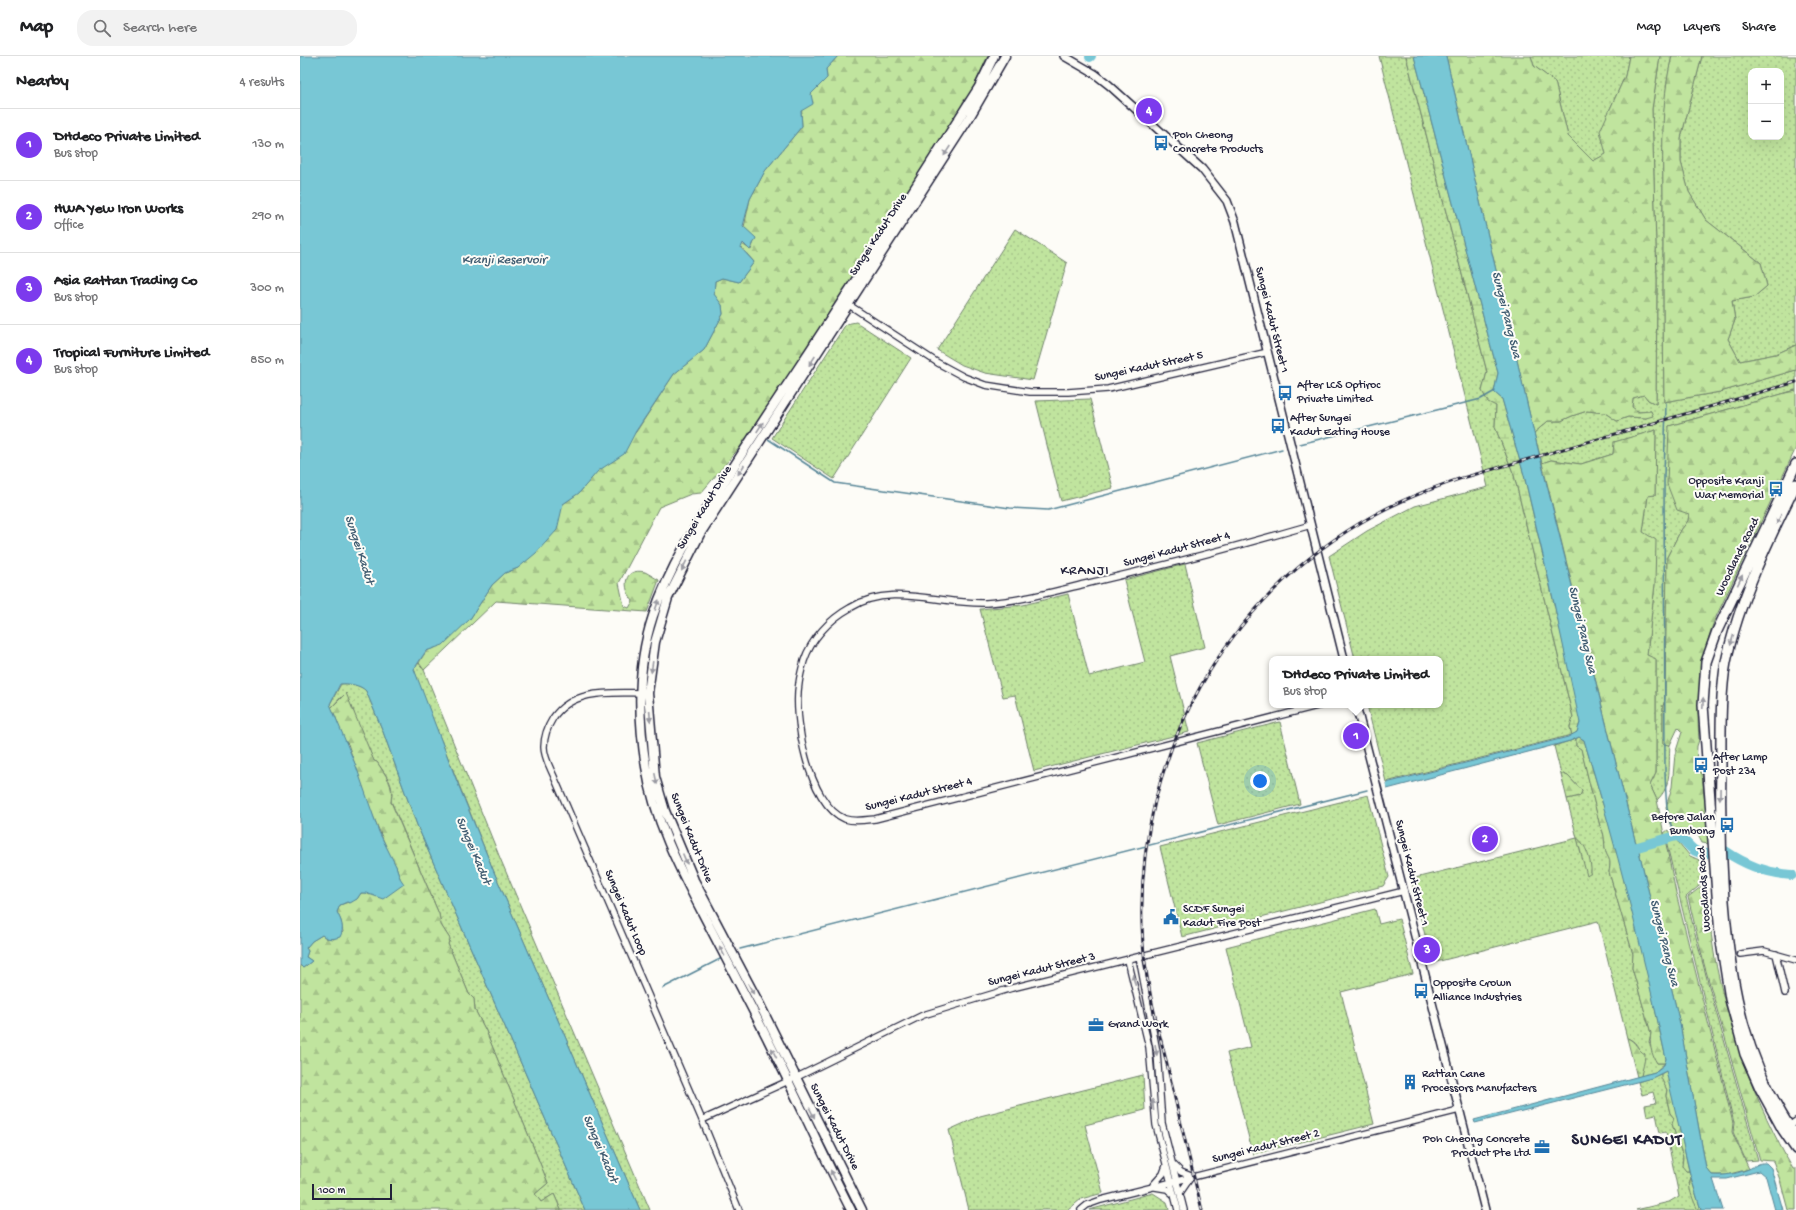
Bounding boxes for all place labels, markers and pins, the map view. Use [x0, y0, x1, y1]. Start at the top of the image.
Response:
pin: 4 [1136, 96, 1162, 126]
place label: Poh Cheong Concrete Products [1172, 129, 1264, 157]
bus stop icon: Poh Cheong Concrete Products [1152, 134, 1170, 152]
place label: After LCS Optiroc Private Limited [1296, 379, 1381, 407]
bus stop icon: After LCS Optiroc Private Limited [1276, 384, 1294, 402]
place label: After Sungei Kadut Eating House [1290, 412, 1391, 440]
bus stop icon: After Sungei Kadut Eating House [1269, 417, 1287, 435]
place label: Opposite Kranji War Memorial [1688, 475, 1764, 503]
bus stop icon: Opposite Kranji War Memorial [1767, 480, 1785, 498]
pin: 1 [1343, 721, 1369, 751]
place label: After Lamp Post 234 [1712, 751, 1768, 779]
bus stop icon: After Lamp Post 234 [1692, 756, 1710, 774]
place label: Before Jalan Bumbong [1650, 811, 1715, 839]
bus stop icon: Before Jalan Bumbong [1718, 816, 1736, 834]
pin: 2 [1472, 824, 1498, 854]
place label: SCDF Sungei Kadut Fire Post [1183, 903, 1262, 931]
public building icon: SCDF Sungei Kadut Fire Post [1162, 908, 1180, 926]
pin: 3 [1414, 935, 1440, 965]
place label: Opposite Crown Alliance Industries [1433, 977, 1522, 1005]
bus stop icon: Opposite Crown Alliance Industries [1412, 982, 1430, 1000]
office icon: Grand Work [1087, 1016, 1105, 1034]
place label: Grand Work [1108, 1018, 1170, 1032]
place label: Rattan Cane Processors Manufacters [1421, 1068, 1537, 1096]
building icon: Rattan Cane Processors Manufacters [1401, 1073, 1419, 1091]
place label: Poh Cheong Concrete Product Pte Ltd [1422, 1133, 1531, 1161]
office icon: Poh Cheong Concrete Product Pte Ltd [1533, 1138, 1551, 1156]

